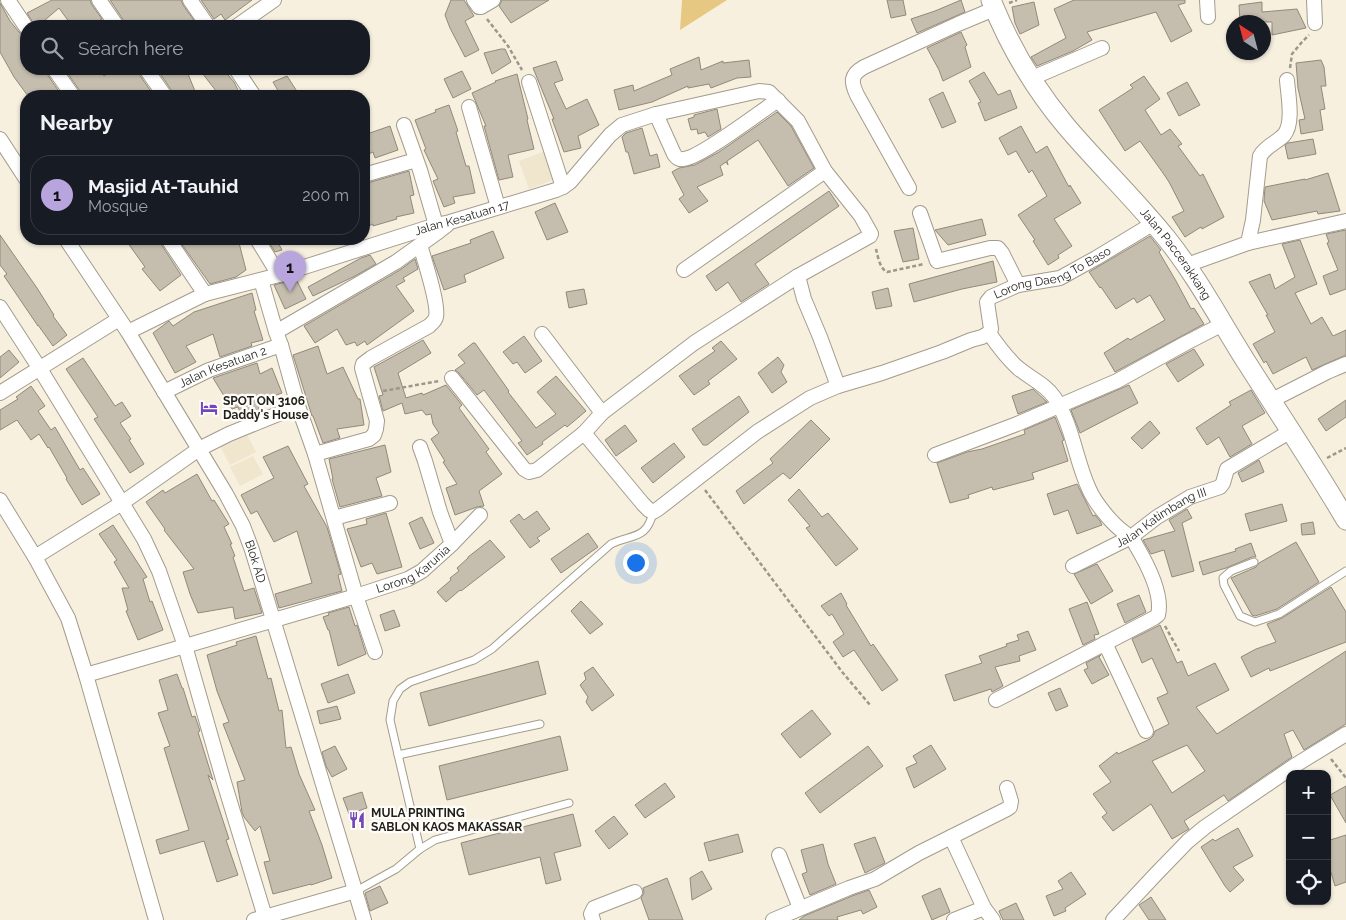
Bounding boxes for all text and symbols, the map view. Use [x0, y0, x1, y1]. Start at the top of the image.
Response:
north arrow [1226, 15, 1271, 60]
search box [20, 20, 370, 75]
icon: search [38, 34, 66, 62]
text: Search here [78, 37, 184, 59]
text: Nearby [40, 110, 113, 135]
text: Masjid At-Tauhid [88, 175, 238, 197]
text: 1 [53, 186, 61, 205]
text: 200 m [302, 186, 349, 205]
text: Mosque [88, 197, 148, 216]
street label: Jalan Kesatuan 17 [413, 197, 512, 238]
street label: Jalan Paccerakkang [1137, 205, 1214, 302]
street label: Lorong Daeng To Baso [992, 244, 1113, 302]
pin: 1 [274, 251, 306, 292]
street label: Jalan Kesatuan 2 [177, 344, 268, 391]
place label: SPOT ON 3106 Daddy's House [223, 394, 309, 422]
hotel icon: SPOT ON 3106 Daddy's House [199, 398, 219, 418]
street label: Jalan Katimbang III [1114, 485, 1208, 550]
street label: Blok AD [242, 538, 269, 585]
street label: Lorong Karunia [374, 542, 453, 596]
your location [623, 550, 649, 576]
map controls [1286, 770, 1331, 905]
button: + [1286, 770, 1331, 815]
place label: MULA PRINTING SABLON KAOS MAKASSAR [371, 806, 522, 834]
restaurant icon: MULA PRINTING SABLON KAOS MAKASSAR [347, 810, 367, 830]
button: − [1286, 815, 1331, 860]
button: locate [1286, 860, 1331, 905]

